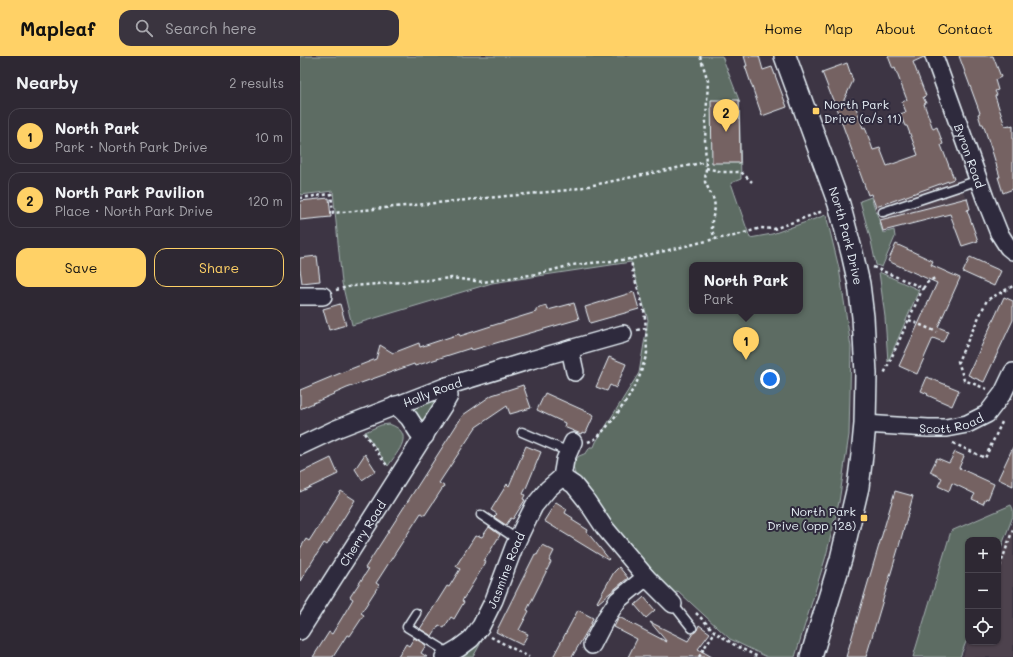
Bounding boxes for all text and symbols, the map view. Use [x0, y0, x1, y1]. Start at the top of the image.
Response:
search box [119, 10, 399, 46]
text: Mapleaf [20, 16, 95, 41]
icon: search [133, 17, 155, 39]
text: Search here [165, 18, 257, 38]
text: Home [764, 19, 802, 38]
text: Map [824, 19, 853, 38]
text: About [875, 19, 916, 38]
text: Contact [938, 19, 993, 38]
text: Nearby [16, 71, 78, 93]
text: 2 results [229, 74, 284, 91]
place label: North Park Drive (o/s 11) [824, 96, 902, 126]
pin: 2 [713, 99, 739, 132]
marker: North Park Drive (o/s 11) [811, 106, 821, 116]
text: North Park [55, 118, 139, 138]
street label: Byron Road [951, 121, 989, 191]
text: 1 [27, 128, 33, 145]
text: 10 m [255, 128, 283, 145]
text: Park · North Park Drive [55, 138, 208, 155]
text: North Park Pavilion [55, 182, 204, 202]
street label: North Park Drive [825, 184, 867, 286]
text: 2 [26, 192, 34, 209]
text: 120 m [247, 192, 283, 209]
text: Place · North Park Drive [55, 202, 213, 219]
button: Save [16, 248, 146, 287]
button: Share [154, 248, 284, 287]
popup [689, 262, 803, 314]
text: North Park [704, 270, 788, 290]
text: Park [704, 290, 733, 307]
pin: 1 [733, 327, 759, 360]
your location [760, 369, 780, 389]
street label: Holly Road [401, 374, 464, 410]
street label: Scott Road [919, 409, 986, 436]
street label: Cherry Road [335, 497, 389, 569]
place label: North Park Drive (opp 128) [767, 503, 856, 533]
marker: North Park Drive (opp 128) [859, 513, 869, 523]
street label: Jasmine Road [483, 529, 528, 611]
map controls [965, 537, 1001, 645]
button: + [965, 537, 1001, 573]
button: − [965, 573, 1001, 609]
button: locate [965, 609, 1001, 645]

